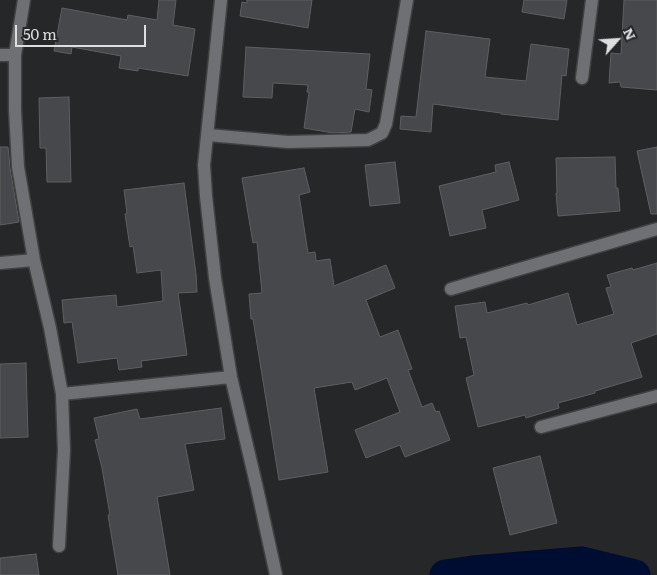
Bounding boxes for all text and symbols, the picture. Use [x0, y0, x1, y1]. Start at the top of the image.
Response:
scale bar [18, 15, 149, 47]
north arrow [592, 15, 642, 65]
text: 50 m [23, 22, 57, 45]
text: N [619, 24, 642, 43]

